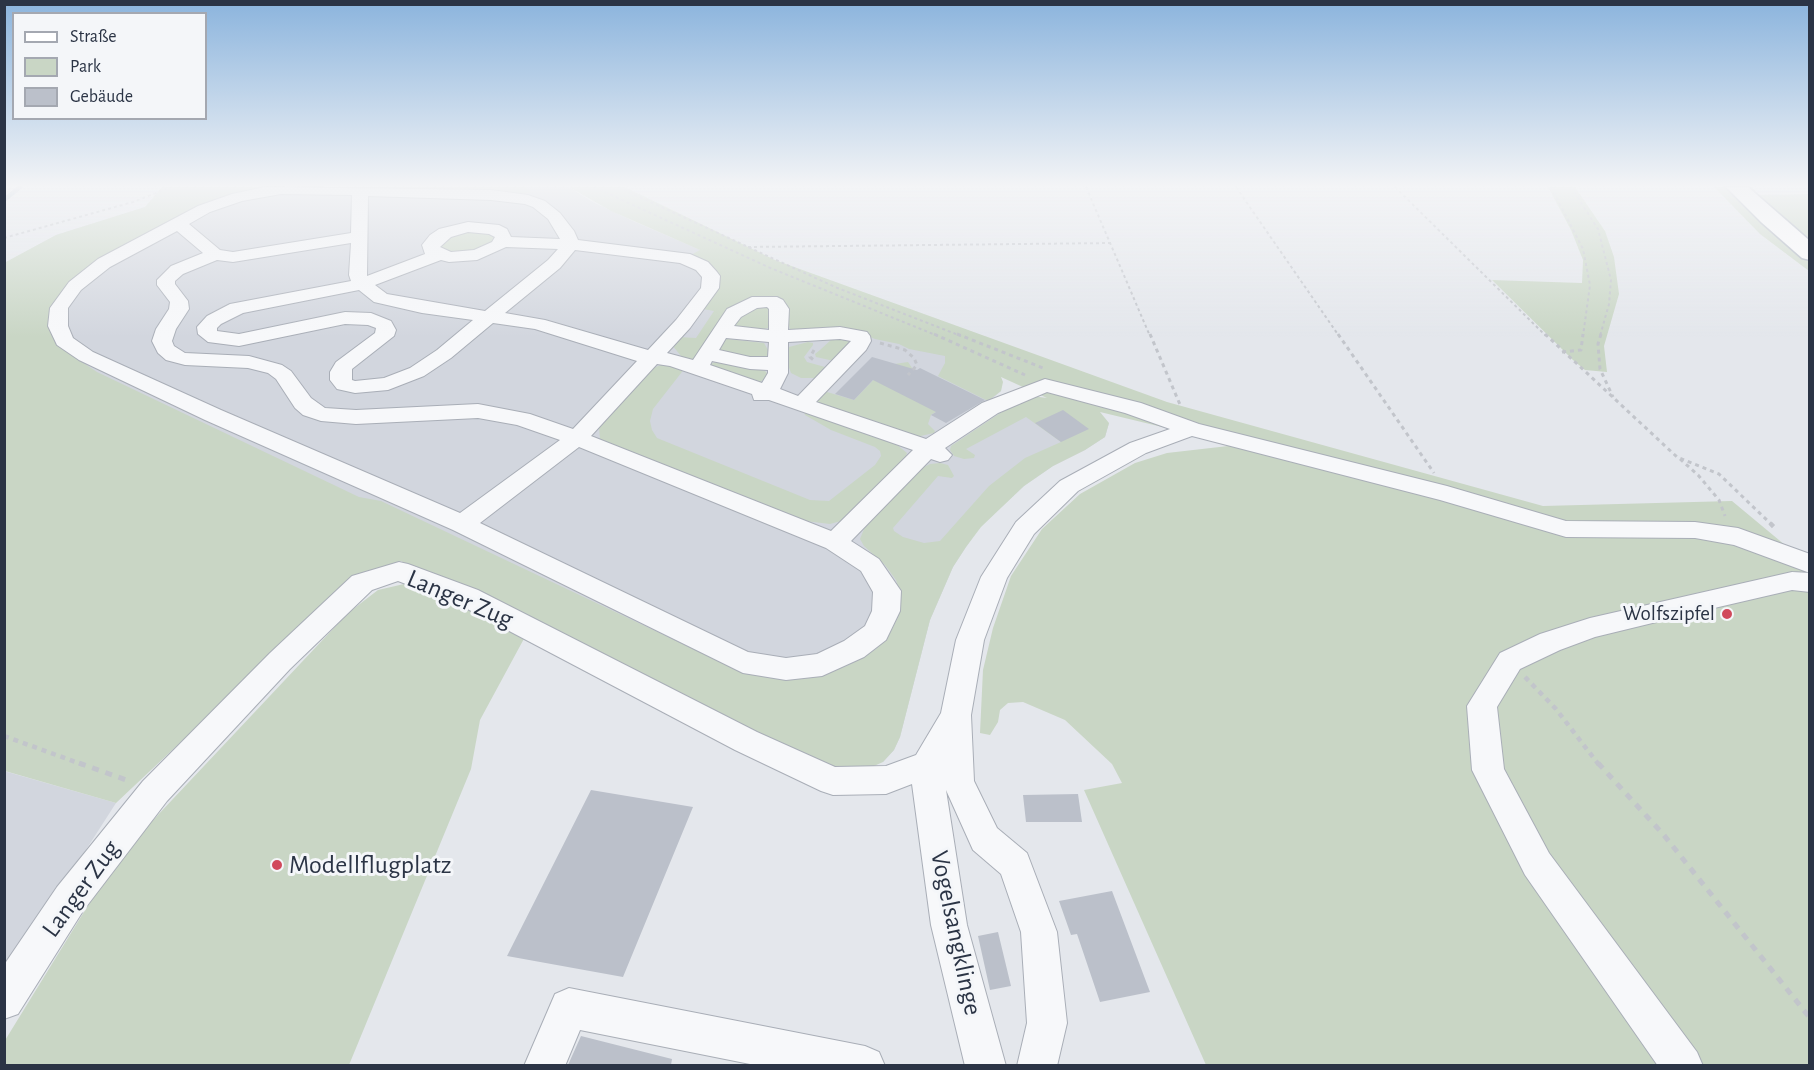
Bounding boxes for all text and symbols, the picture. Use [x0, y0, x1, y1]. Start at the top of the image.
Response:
legend [12, 12, 207, 120]
text: Straße [70, 28, 116, 46]
text: Park [70, 58, 101, 76]
text: Gebäude [70, 88, 133, 106]
street label: Langer Zug [402, 563, 518, 635]
place label: Wolfszipfel [1623, 601, 1715, 627]
marker: Wolfszipfel [1720, 607, 1734, 621]
street label: Langer Zug [35, 834, 127, 944]
street label: Vogelsangklinge [923, 848, 989, 1018]
place label: Modellflugplatz [289, 849, 451, 881]
marker: Modellflugplatz [270, 858, 284, 872]

